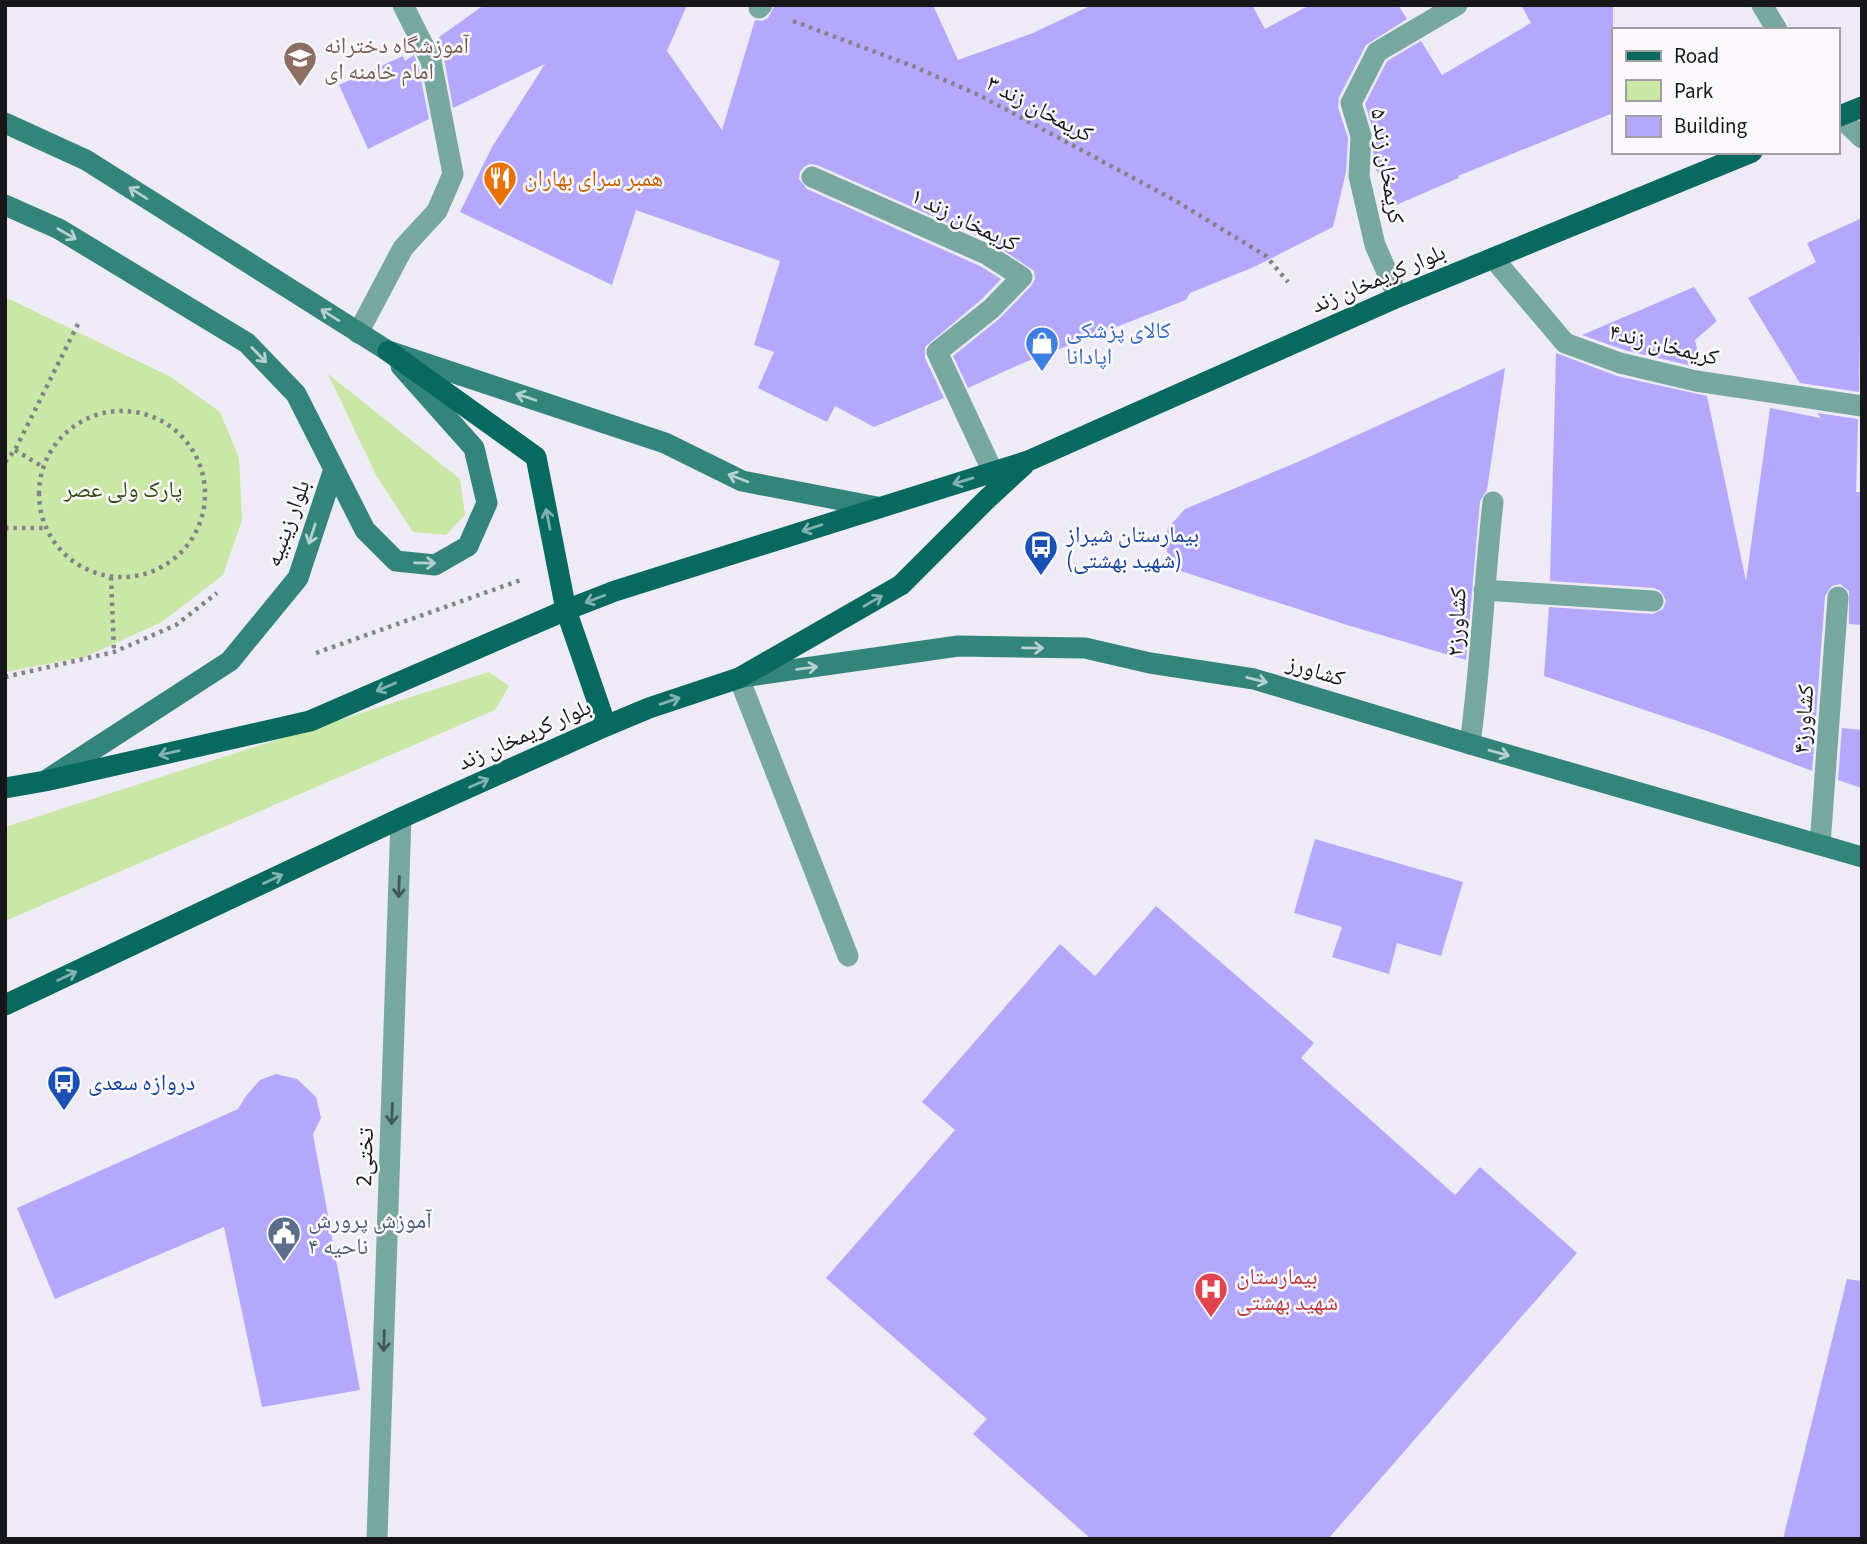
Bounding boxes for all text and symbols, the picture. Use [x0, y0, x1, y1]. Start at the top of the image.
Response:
legend [1612, 28, 1839, 154]
place label: آموزشگاه دخترانه امام خامنه ای [324, 29, 470, 88]
school or university icon: آموزشگاه دخترانه امام خامنه ای [281, 39, 319, 88]
text: Road [1674, 41, 1719, 71]
street label: کریمخان زند ۳ [981, 67, 1099, 151]
text: Park [1674, 76, 1714, 106]
street label: کریمخان زند ۵ [1362, 106, 1413, 227]
text: Building [1674, 111, 1748, 141]
restaurant icon: همبر سرای بهاران [481, 159, 519, 208]
place label: همبر سرای بهاران [524, 162, 663, 195]
street label: کریمخان زند ۱ [905, 179, 1025, 260]
one-way arrow [129, 185, 148, 200]
one-way arrow [56, 228, 77, 241]
street label: بلوار کریمخان زند [1306, 235, 1451, 322]
one-way arrow [320, 307, 340, 321]
place label: کالای پزشکی اپادانا [1066, 314, 1171, 373]
street label: کریمخان زند۴ [1606, 315, 1723, 374]
shop icon: کالای پزشکی اپادانا [1023, 324, 1061, 373]
one-way arrow [251, 346, 267, 364]
one-way arrow [516, 390, 538, 402]
one-way arrow [728, 471, 750, 483]
park label: پارک ولی عصر [63, 473, 182, 506]
street label: بلوار زینبیه [256, 475, 318, 571]
one-way arrow [952, 476, 974, 489]
one-way arrow [541, 508, 554, 531]
place label: بیمارستان شیراز (شهید بهشتی) [1065, 518, 1199, 577]
one-way arrow [305, 523, 318, 545]
one-way arrow [801, 523, 823, 536]
bus stop icon: بیمارستان شیراز (شهید بهشتی) [1022, 528, 1060, 577]
one-way arrow [414, 556, 437, 570]
street label: کشاورز۲ [1438, 586, 1475, 658]
one-way arrow [585, 593, 607, 606]
one-way arrow [862, 594, 883, 607]
one-way arrow [1021, 641, 1044, 654]
street label: کشاورز [1282, 646, 1349, 695]
one-way arrow [795, 661, 818, 674]
one-way arrow [1246, 674, 1268, 687]
one-way arrow [376, 682, 397, 695]
street label: کشاورز۴ [1785, 683, 1822, 755]
street label: بلوار کریمخان زند [452, 690, 596, 779]
one-way arrow [658, 694, 680, 706]
one-way arrow [158, 746, 181, 760]
one-way arrow [1487, 747, 1509, 760]
one-way arrow [468, 776, 489, 789]
one-way arrow [262, 872, 283, 885]
one-way arrow [392, 875, 406, 898]
one-way arrow [56, 969, 77, 983]
bus stop icon: دروازه سعدی [45, 1063, 83, 1112]
place label: دروازه سعدی [88, 1066, 195, 1099]
one-way arrow [385, 1102, 398, 1125]
street label: 2تختی [347, 1127, 382, 1187]
place label: آموزش پرورش ناحیه ۴ [308, 1204, 433, 1263]
public building icon: آموزش پرورش ناحیه ۴ [265, 1214, 303, 1263]
place label: بیمارستان شهید بهشتی [1236, 1260, 1338, 1319]
hospital icon: بیمارستان شهید بهشتی [1192, 1270, 1230, 1319]
one-way arrow [377, 1330, 391, 1353]

